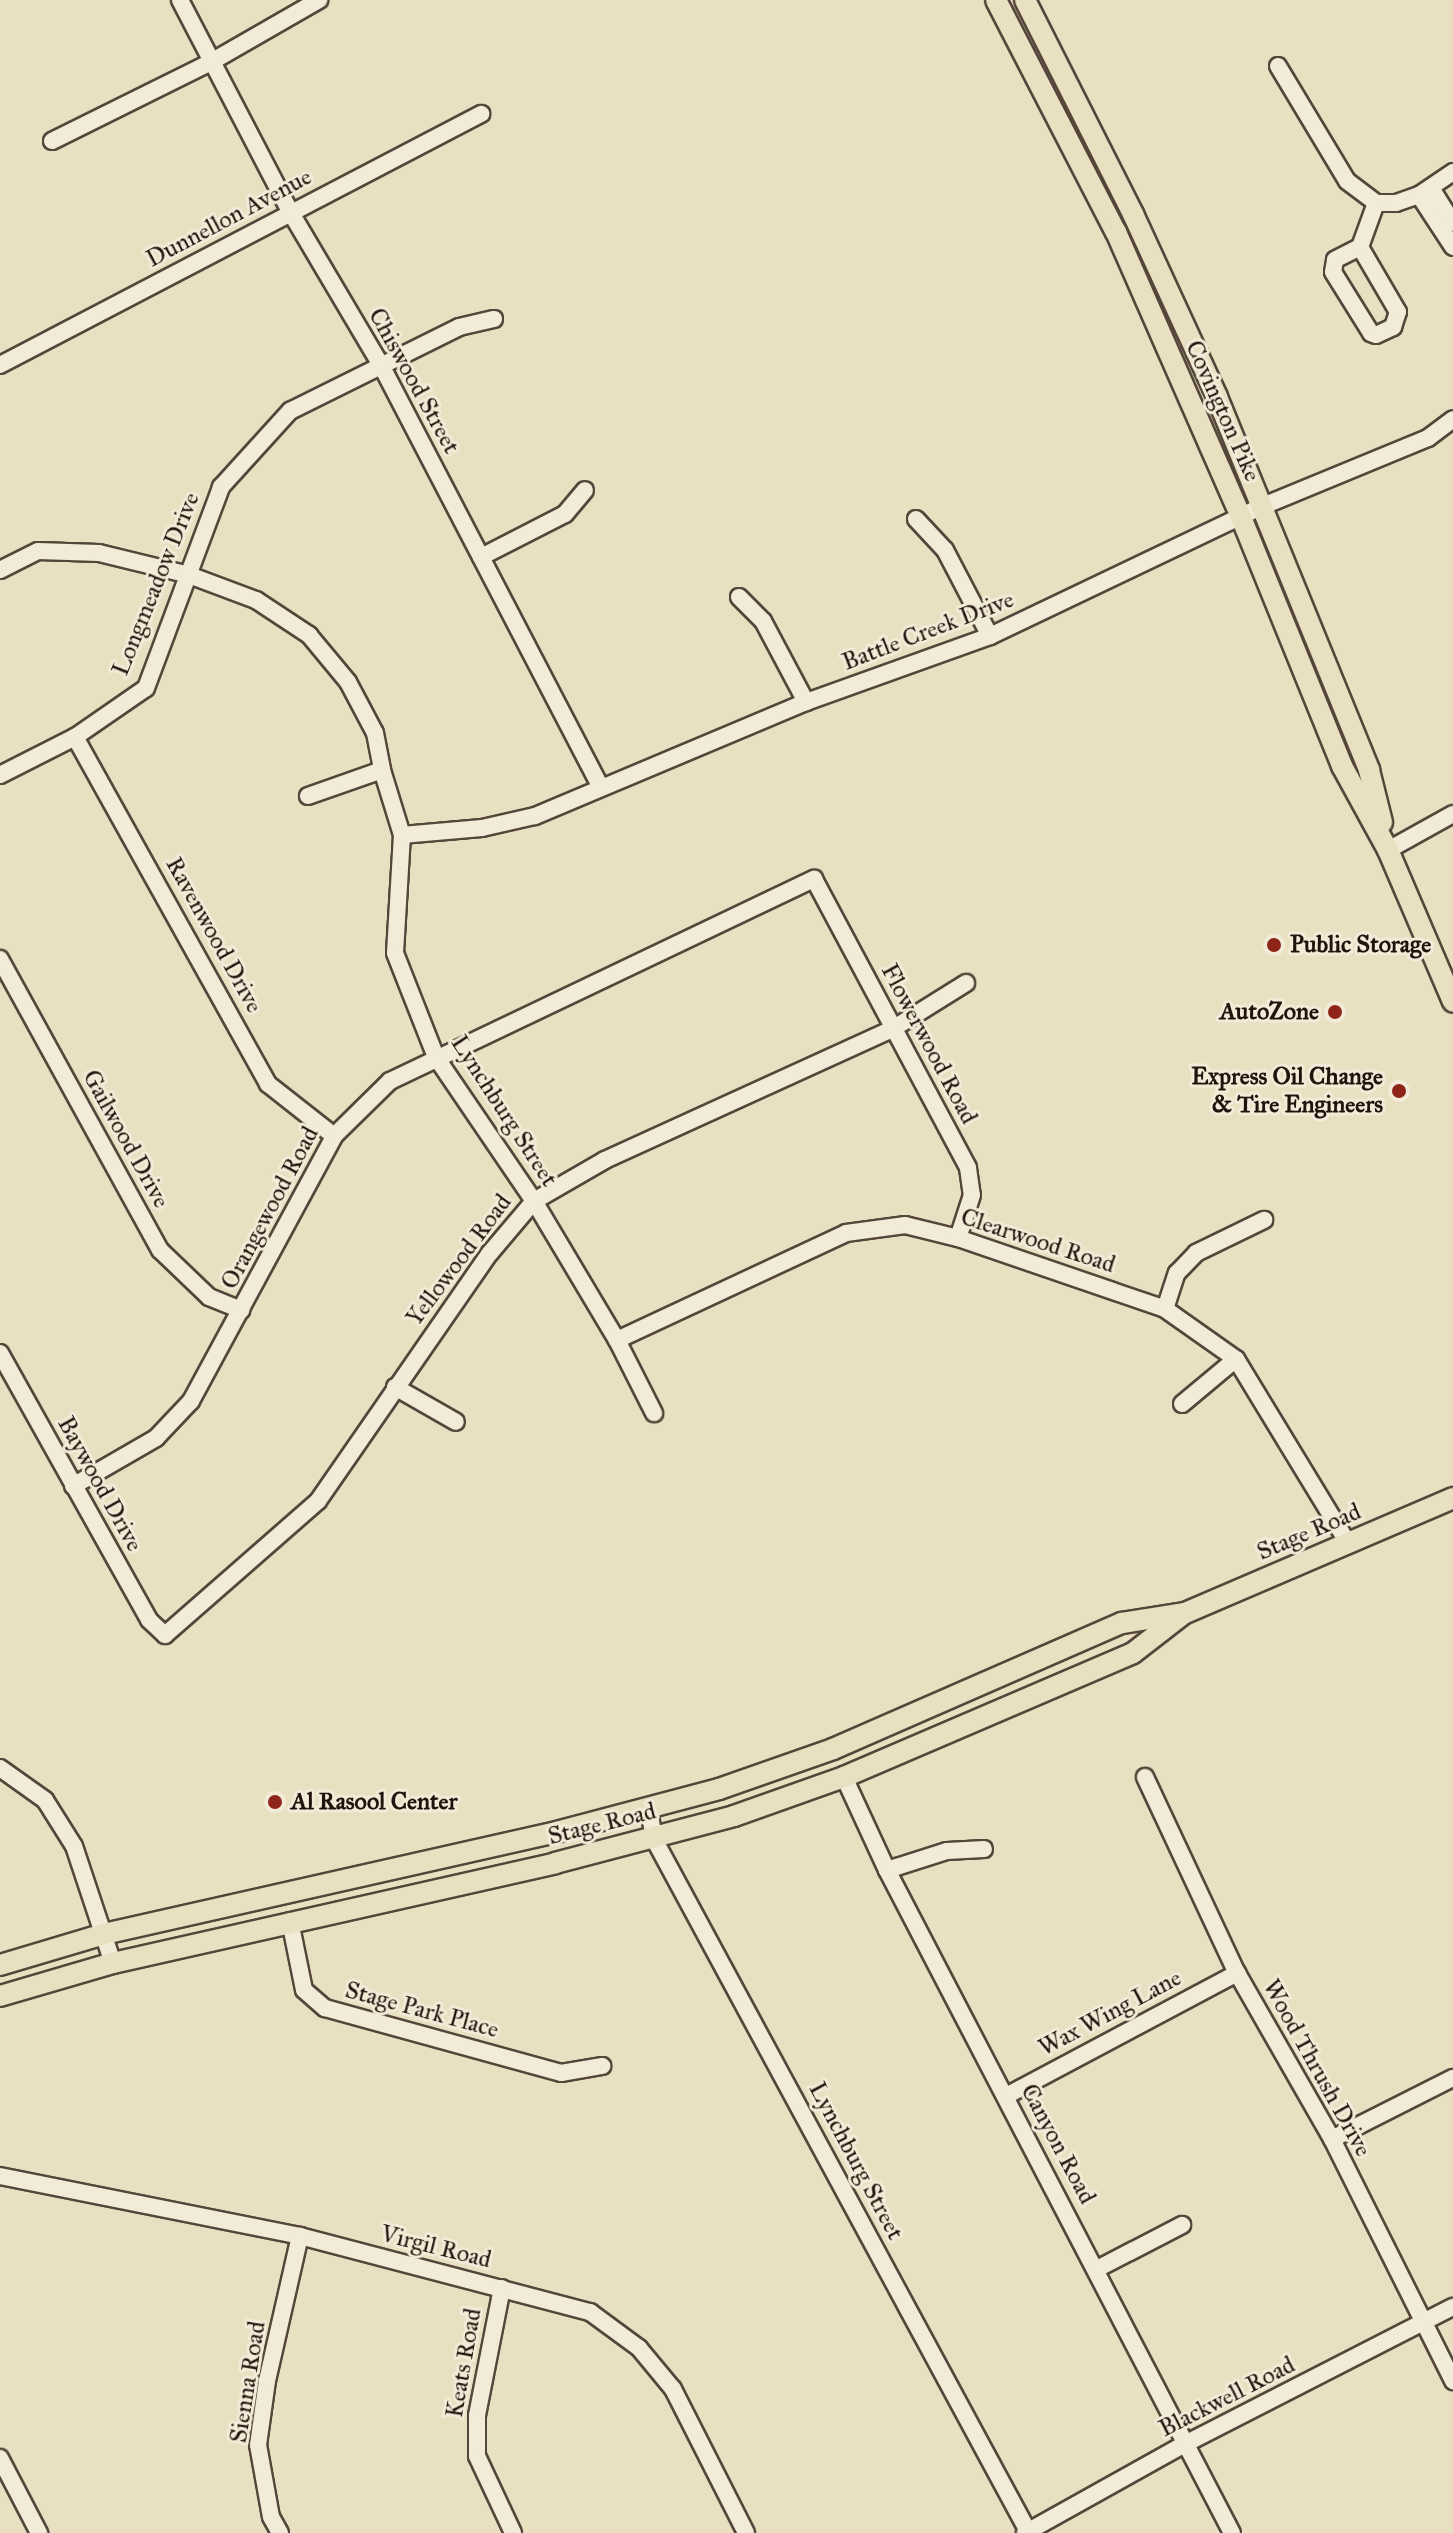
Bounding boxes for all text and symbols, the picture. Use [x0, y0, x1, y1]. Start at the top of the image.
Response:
street label: Dunnellon Avenue [141, 162, 317, 274]
street label: Chiswood Street [362, 303, 466, 459]
street label: Covington Pike [1179, 336, 1267, 486]
street label: Longmeadow Drive [106, 488, 206, 680]
street label: Battle Creek Drive [838, 585, 1018, 677]
street label: Ravenwood Drive [159, 852, 269, 1018]
place label: Public Storage [1290, 931, 1431, 959]
marker: Public Storage [1265, 936, 1283, 954]
street label: Flowerwood Road [875, 959, 983, 1129]
place label: AutoZone [1220, 998, 1319, 1026]
marker: AutoZone [1326, 1003, 1344, 1021]
street label: Lynchburg Street [444, 1030, 564, 1192]
place label: Express Oil Change & Tire Engineers [1191, 1063, 1383, 1119]
street label: Gailwood Drive [76, 1065, 176, 1213]
marker: Express Oil Change & Tire Engineers [1390, 1082, 1408, 1100]
street label: Orangewood Road [215, 1122, 325, 1294]
street label: Yellowood Road [400, 1189, 518, 1331]
street label: Clearwood Road [957, 1202, 1119, 1280]
street label: Baywood Drive [51, 1412, 149, 1556]
street label: Stage Road [1253, 1497, 1365, 1567]
place label: Al Rasool Center [291, 1788, 457, 1816]
marker: Al Rasool Center [266, 1793, 284, 1811]
street label: Stage Road [545, 1797, 659, 1851]
street label: Wax Wing Lane [1034, 1963, 1186, 2063]
street label: Wood Thrush Drive [1256, 1974, 1378, 2162]
street label: Stage Park Place [342, 1976, 502, 2044]
street label: Lynchburg Street [802, 2077, 910, 2245]
street label: Canyon Road [1014, 2079, 1102, 2209]
street label: Virgil Road [378, 2219, 494, 2275]
street label: Keats Road [440, 2306, 488, 2420]
street label: Sienna Road [224, 2319, 272, 2445]
street label: Blackwell Road [1154, 2350, 1300, 2444]

